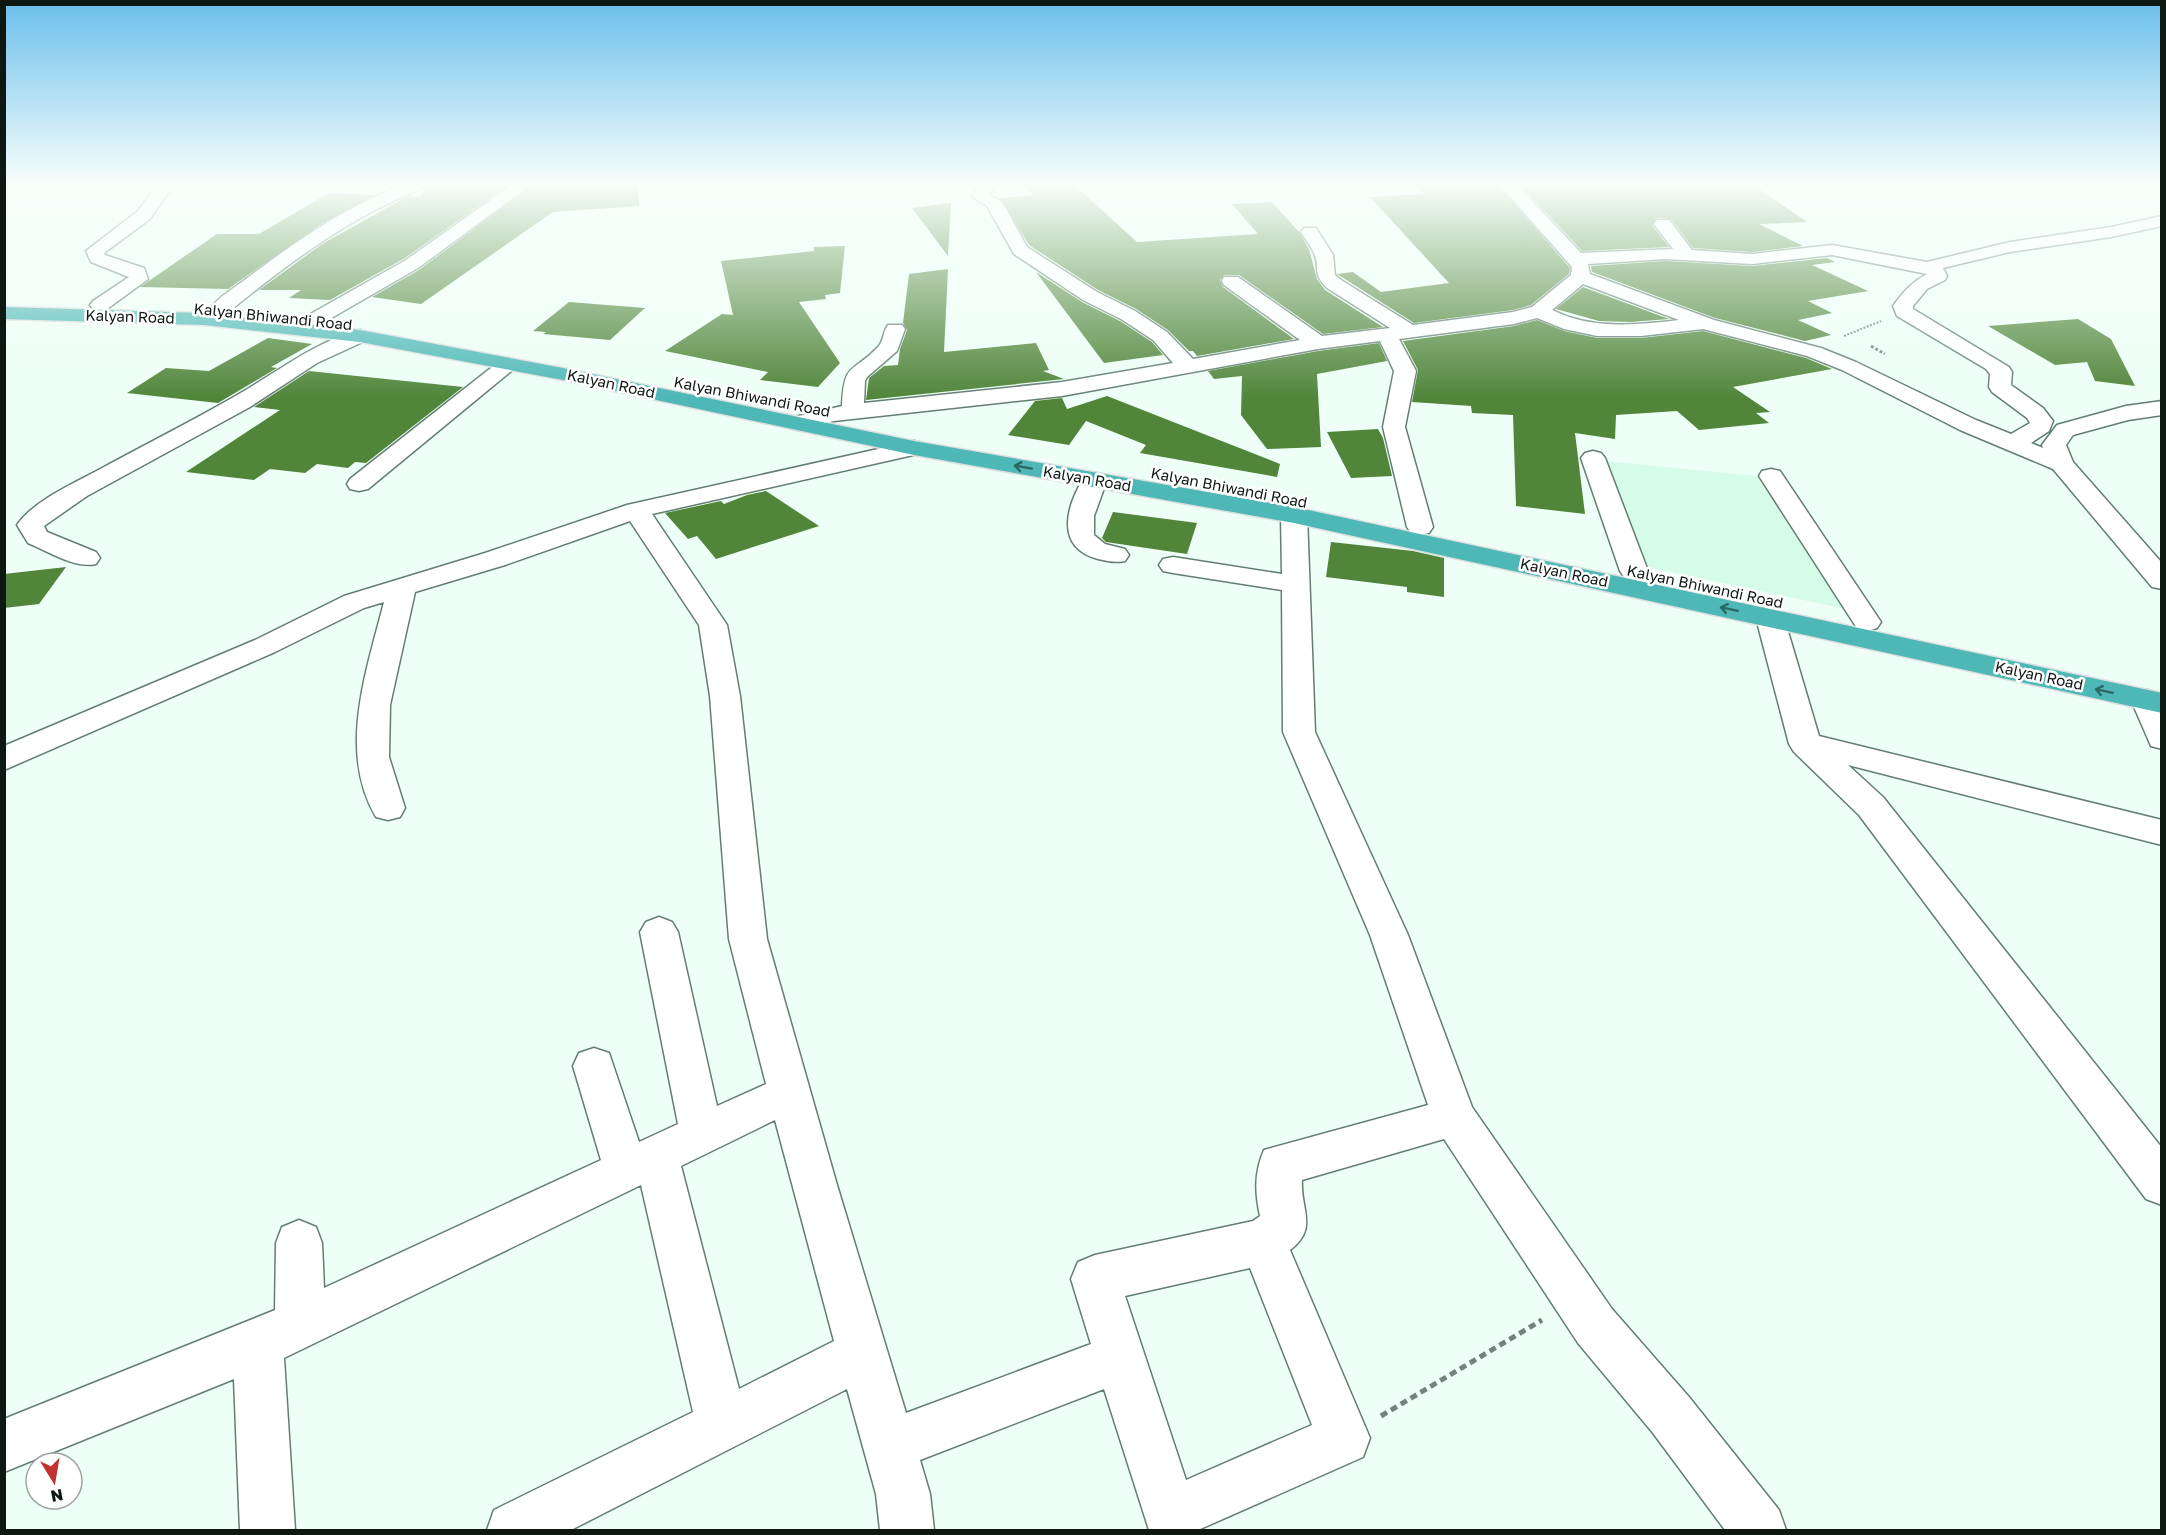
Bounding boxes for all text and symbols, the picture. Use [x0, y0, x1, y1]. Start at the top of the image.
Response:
street label: Kalyan Bhiwandi Road [193, 299, 353, 333]
street label: Kalyan Road [85, 305, 175, 327]
street label: Kalyan Road [566, 365, 657, 401]
street label: Kalyan Bhiwandi Road [672, 372, 832, 420]
one-way arrow [1014, 461, 1034, 472]
street label: Kalyan Road [1042, 461, 1133, 495]
street label: Kalyan Bhiwandi Road [1149, 463, 1309, 511]
street label: Kalyan Road [1519, 554, 1610, 590]
street label: Kalyan Bhiwandi Road [1625, 561, 1785, 611]
one-way arrow [1720, 603, 1739, 614]
street label: Kalyan Road [1994, 657, 2085, 693]
one-way arrow [2095, 684, 2114, 696]
north arrow [24, 1451, 84, 1511]
text: N [49, 1485, 65, 1507]

